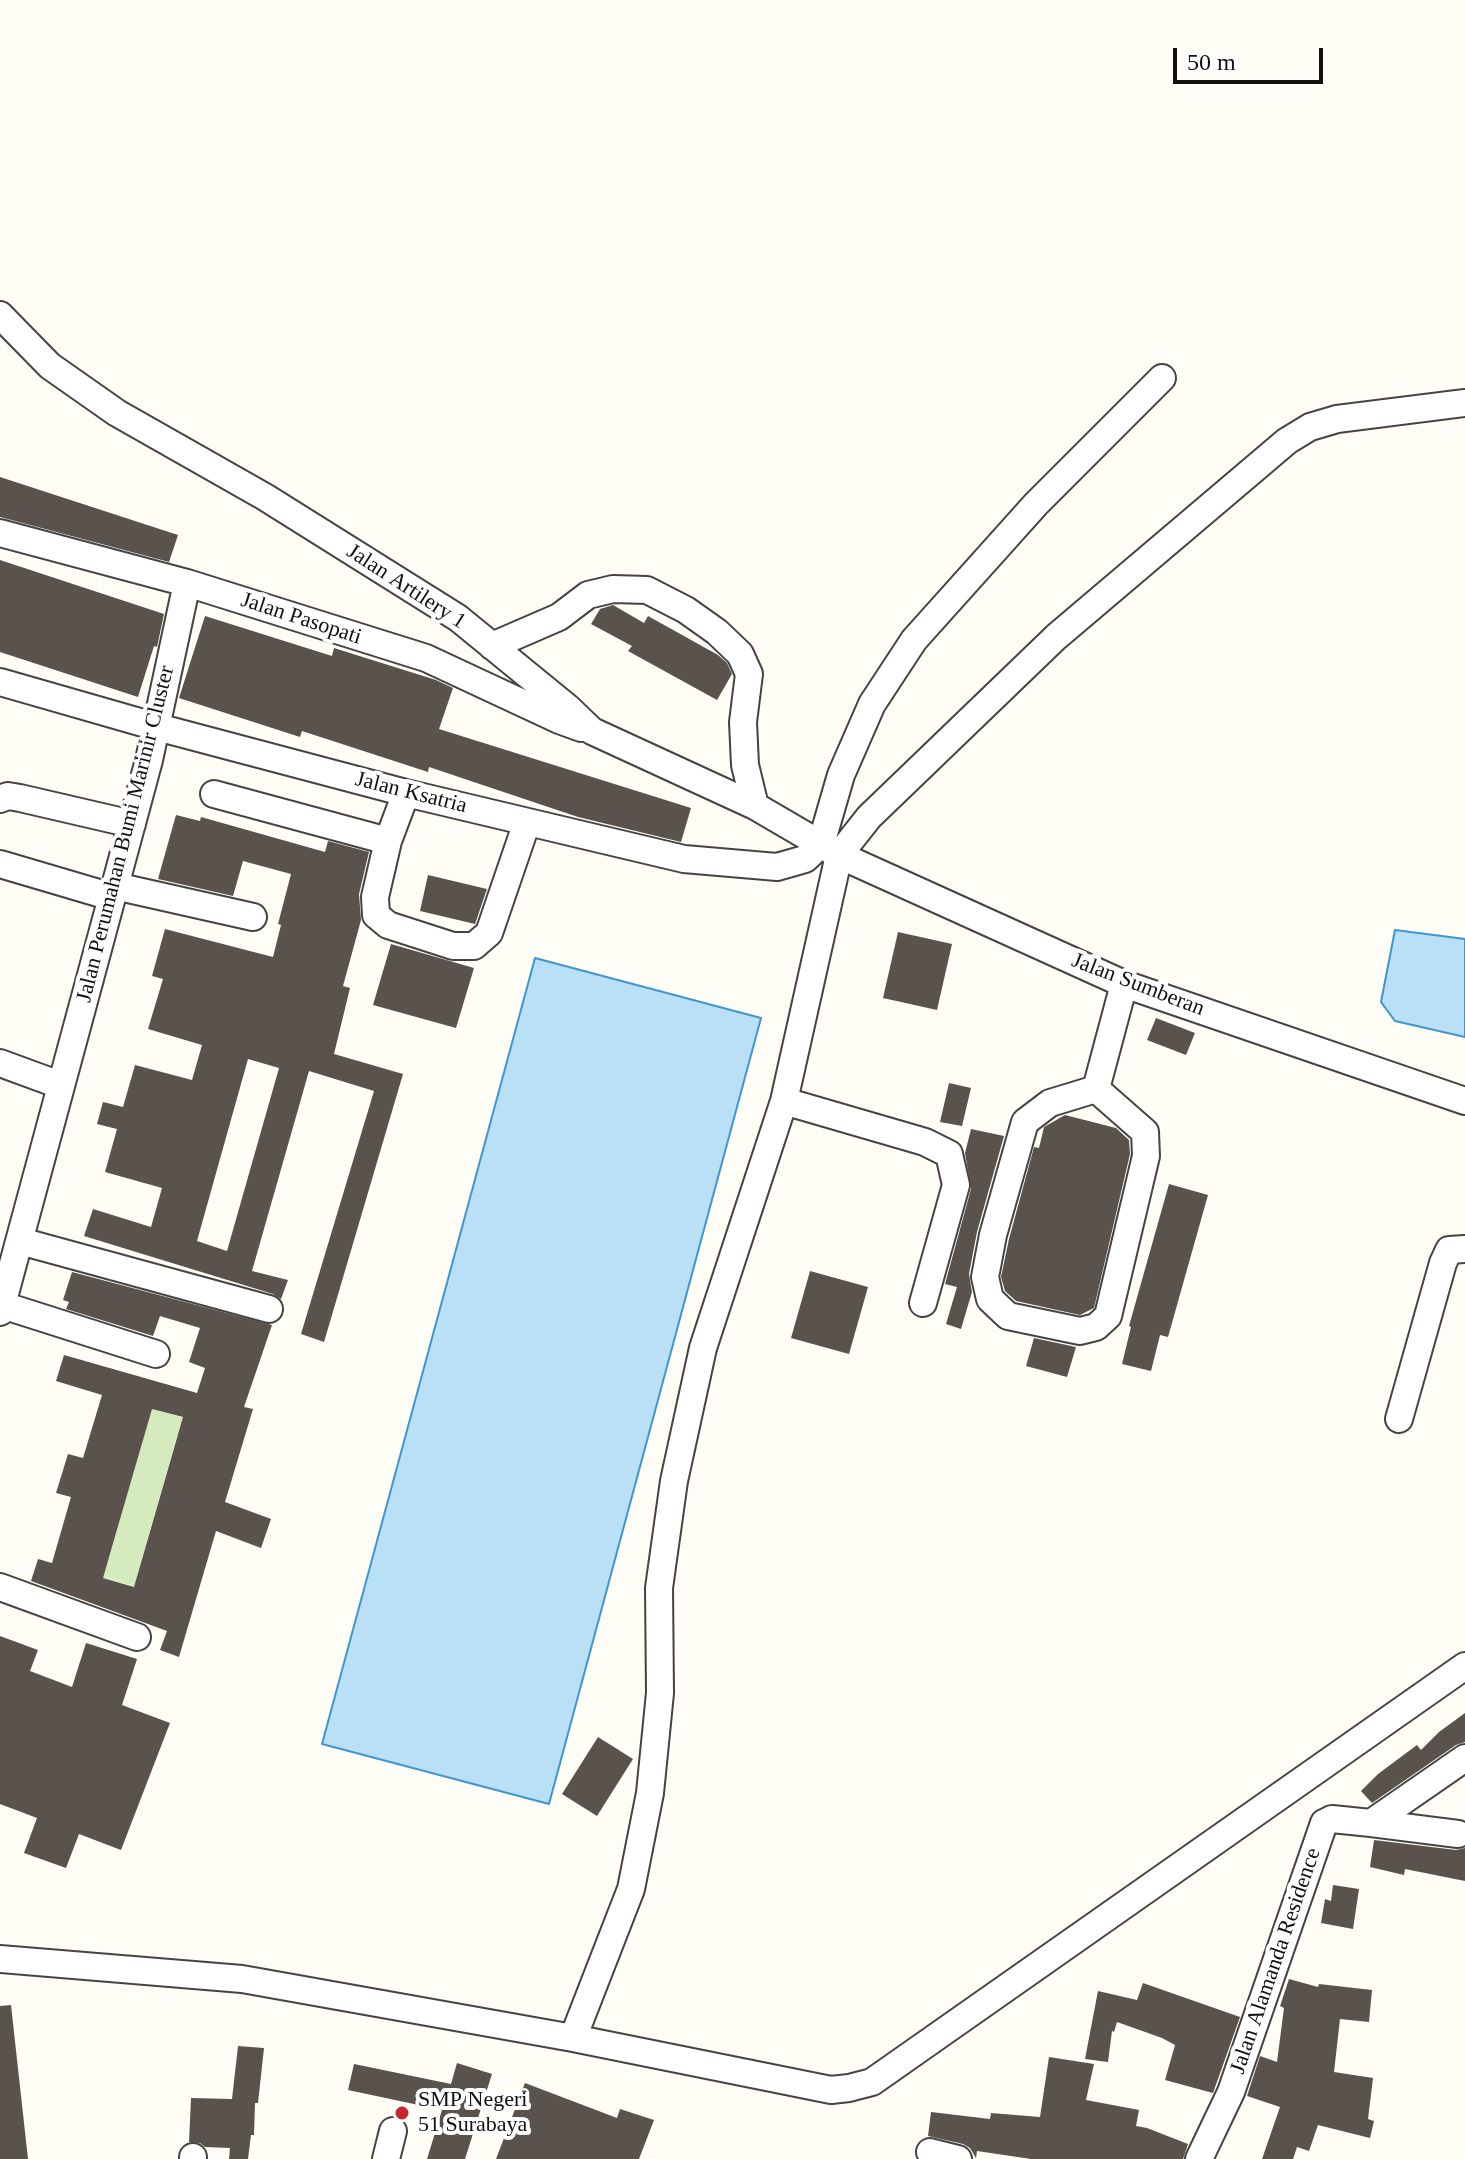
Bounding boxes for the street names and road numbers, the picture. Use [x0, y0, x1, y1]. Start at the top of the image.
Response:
street label: Jalan Artilery 1 [341, 539, 471, 635]
street label: Jalan Pasopati [237, 587, 365, 651]
street label: Jalan Perumahan Bumi Marinir Cluster [71, 663, 181, 1005]
street label: Jalan Ksatria [352, 766, 470, 820]
street label: Jalan Sumberan [1068, 948, 1208, 1022]
street label: Jalan Alamanda Residence [1225, 1845, 1327, 2077]

